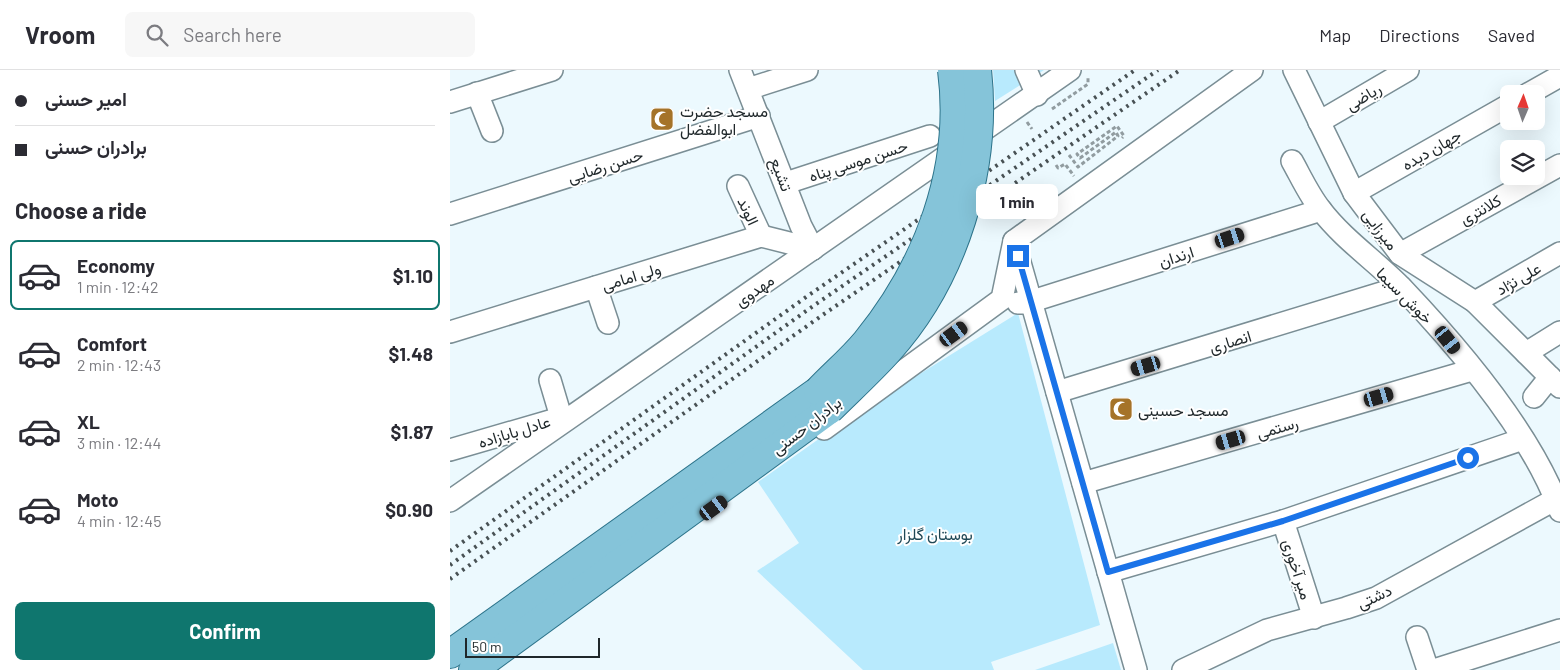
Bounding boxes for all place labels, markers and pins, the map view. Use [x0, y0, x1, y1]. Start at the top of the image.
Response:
place label: مسجد حضرت ابوالفضل [680, 101, 768, 140]
mosque icon: مسجد حضرت ابوالفضل [649, 106, 675, 132]
mosque icon: مسجد حسینی [1108, 396, 1134, 422]
place label: مسجد حسینی [1138, 400, 1228, 421]

